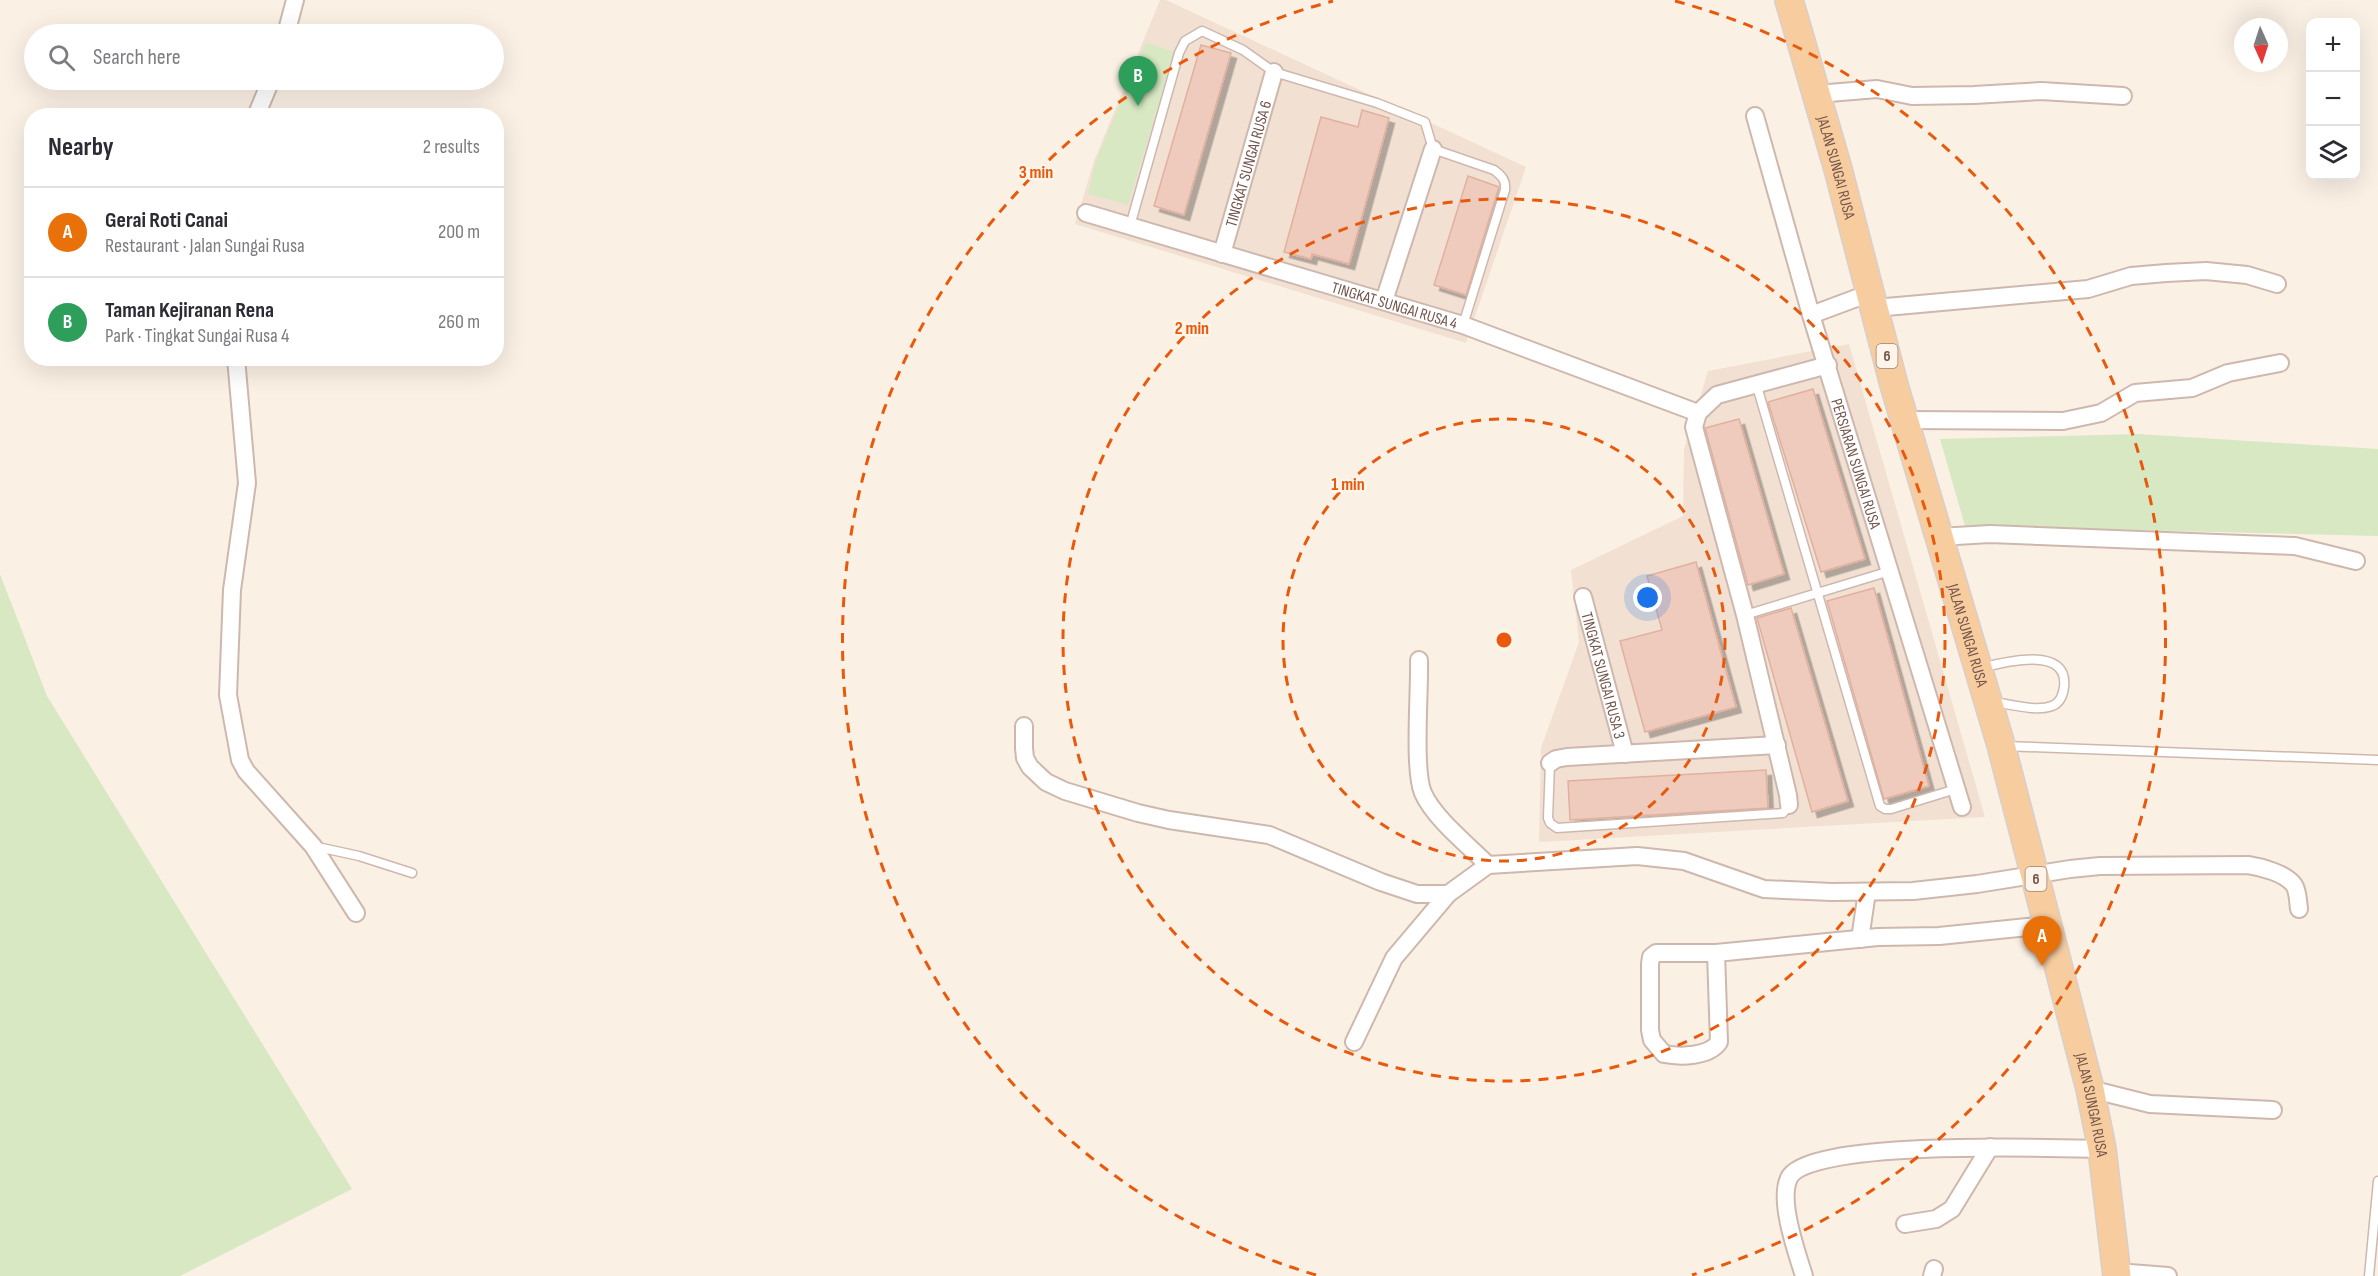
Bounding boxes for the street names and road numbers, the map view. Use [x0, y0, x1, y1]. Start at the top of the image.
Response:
street label: TINGKAT SUNGAI RUSA 6 [1222, 99, 1276, 229]
street label: JALAN SUNGAI RUSA [1812, 113, 1859, 221]
street label: TINGKAT SUNGAI RUSA 4 [1329, 278, 1460, 334]
road number: 6 [1876, 344, 1898, 368]
street label: PERSIARAN SUNGAI RUSA [1826, 396, 1884, 531]
street label: JALAN SUNGAI RUSA [1942, 581, 1991, 689]
street label: TINGKAT SUNGAI RUSA 3 [1576, 610, 1628, 741]
road number: 6 [2026, 867, 2046, 891]
street label: JALAN SUNGAI RUSA [2070, 1050, 2111, 1158]

